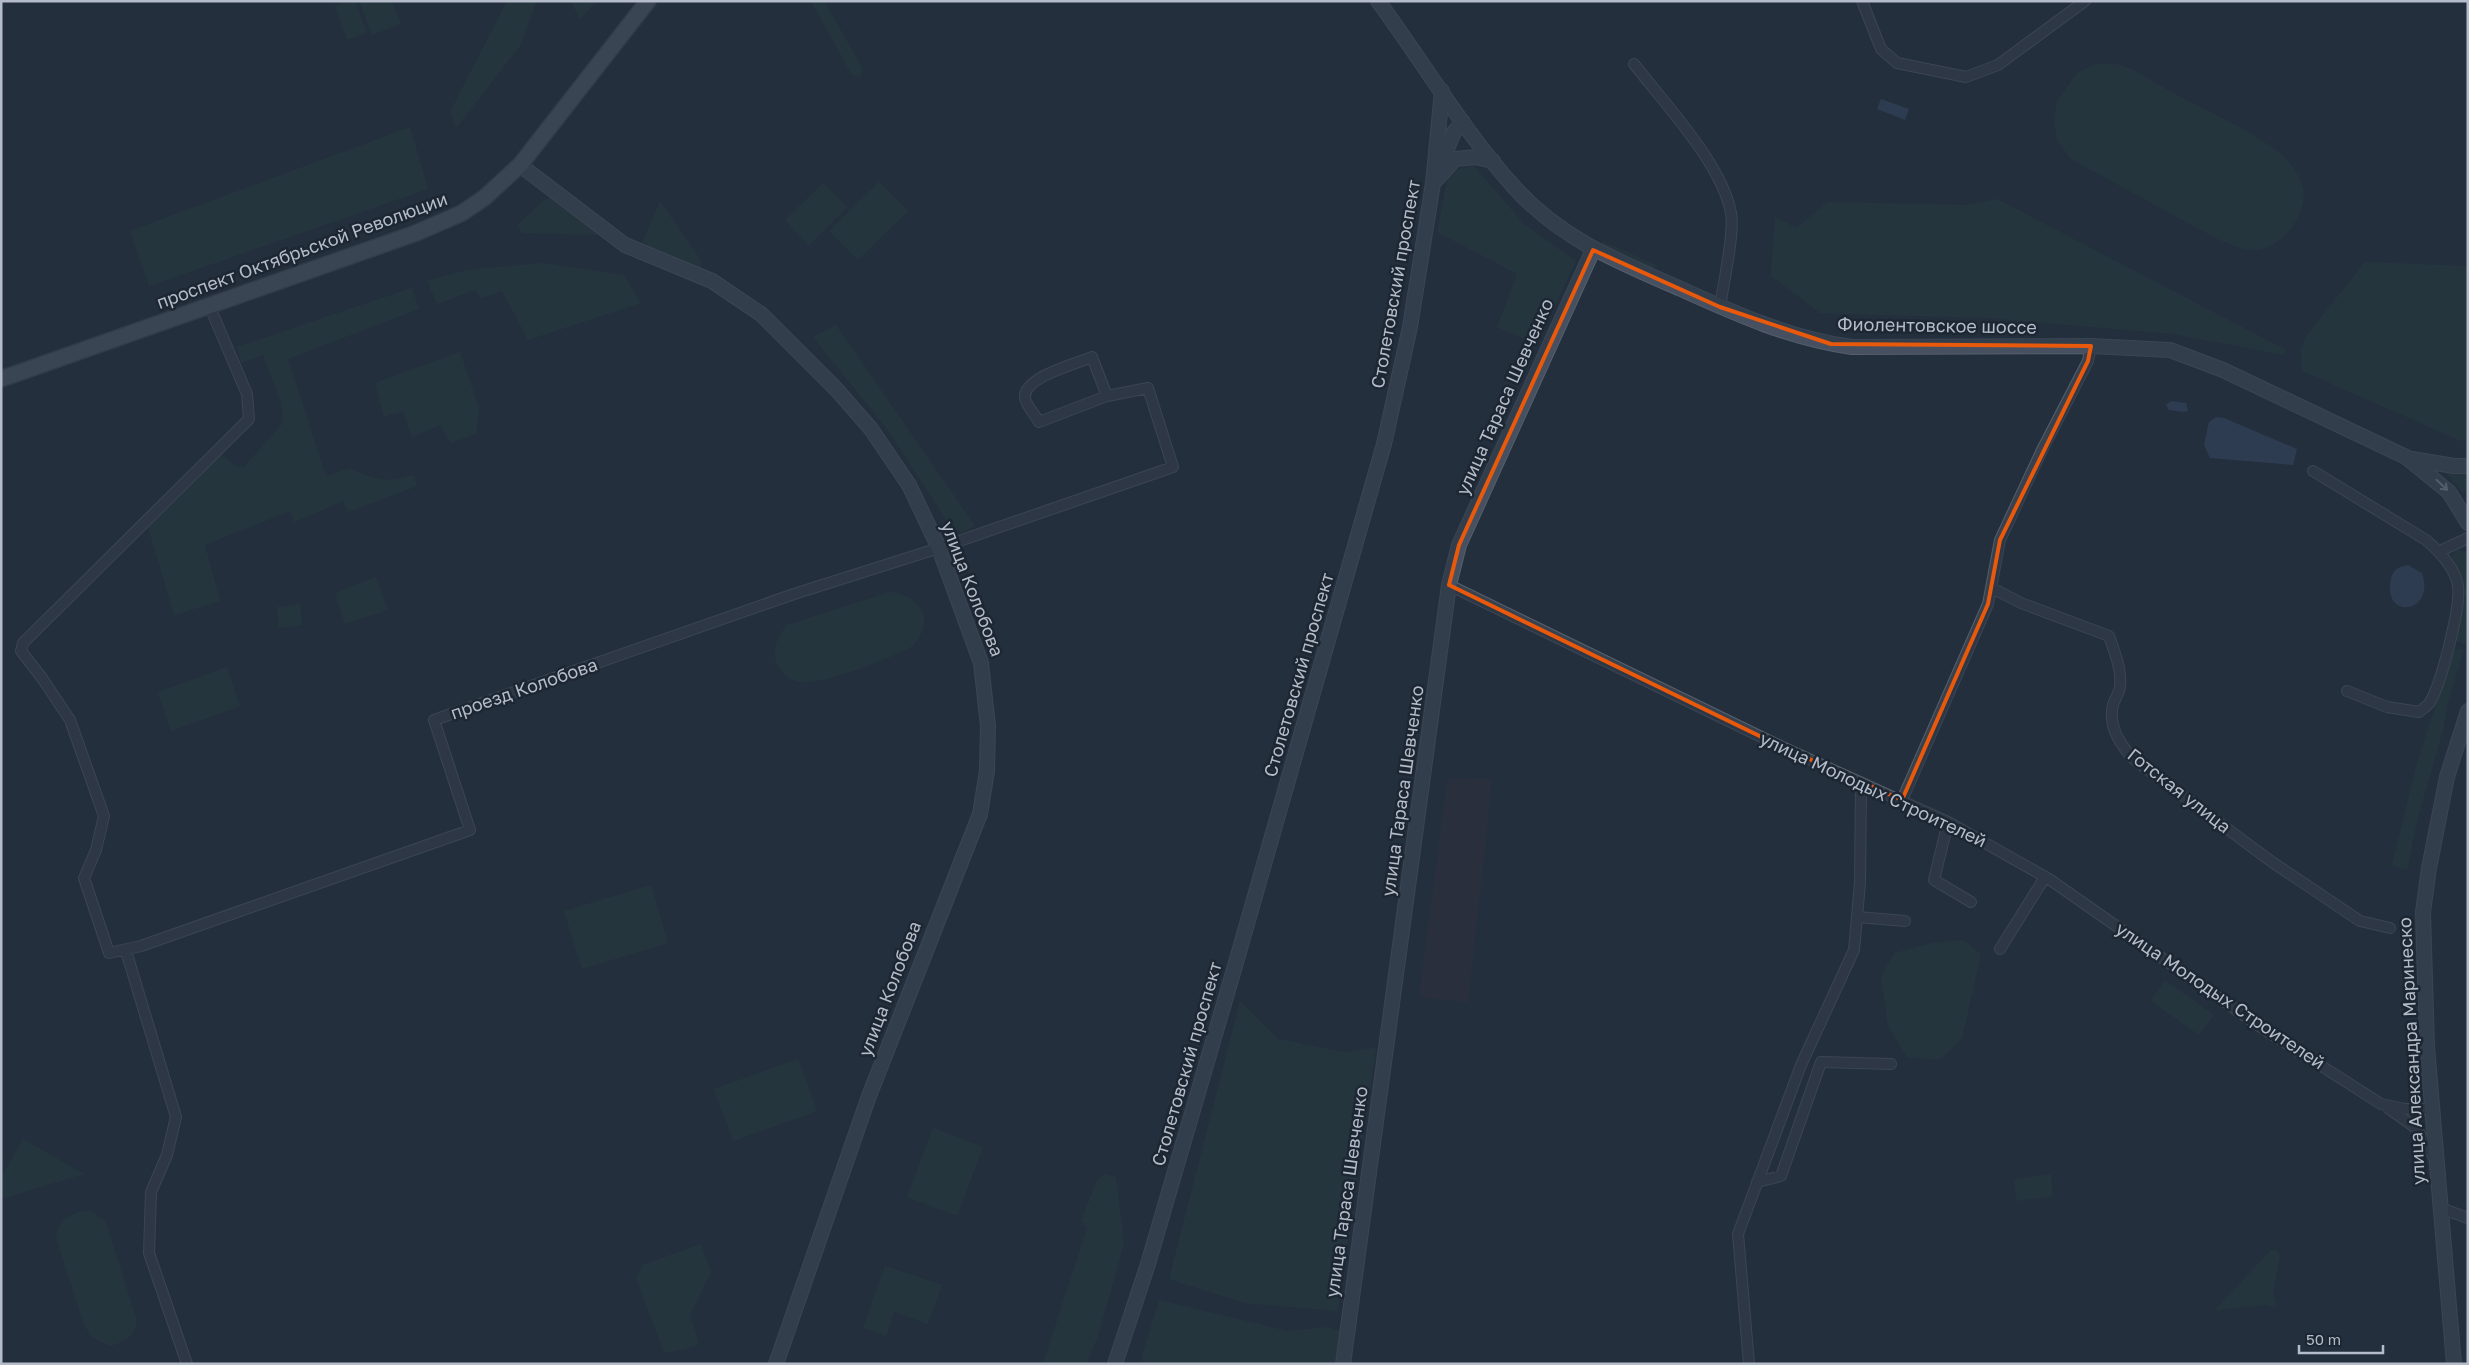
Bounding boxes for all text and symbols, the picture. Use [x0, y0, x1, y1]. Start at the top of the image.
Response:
street label: Столетовский проспект [1366, 178, 1424, 390]
street label: проспект Октябрьской Революции [153, 187, 450, 313]
street label: улица Тараса Шевченко [1451, 295, 1557, 498]
street label: Фиолентовское шоссе [1837, 312, 2037, 338]
one-way arrow [2436, 479, 2449, 491]
street label: улица Колобова [937, 518, 1009, 659]
street label: Столетовский проспект [1258, 570, 1338, 779]
street label: проезд Колобова [447, 653, 600, 724]
street label: улица Тараса Шевченко [1376, 684, 1428, 898]
street label: улица Молодых Строителей [1757, 727, 1990, 851]
street label: Готская улица [2124, 743, 2236, 837]
street label: улица Молодых Строителей [2112, 917, 2329, 1074]
street label: улица Александра Маринеско [2393, 917, 2429, 1185]
street label: улица Колобова [853, 918, 925, 1059]
street label: Столетовский проспект [1146, 959, 1226, 1168]
street label: улица Тараса Шевченко [1320, 1085, 1372, 1299]
scale bar [2299, 1322, 2383, 1354]
text: 50 m [2306, 1330, 2341, 1348]

